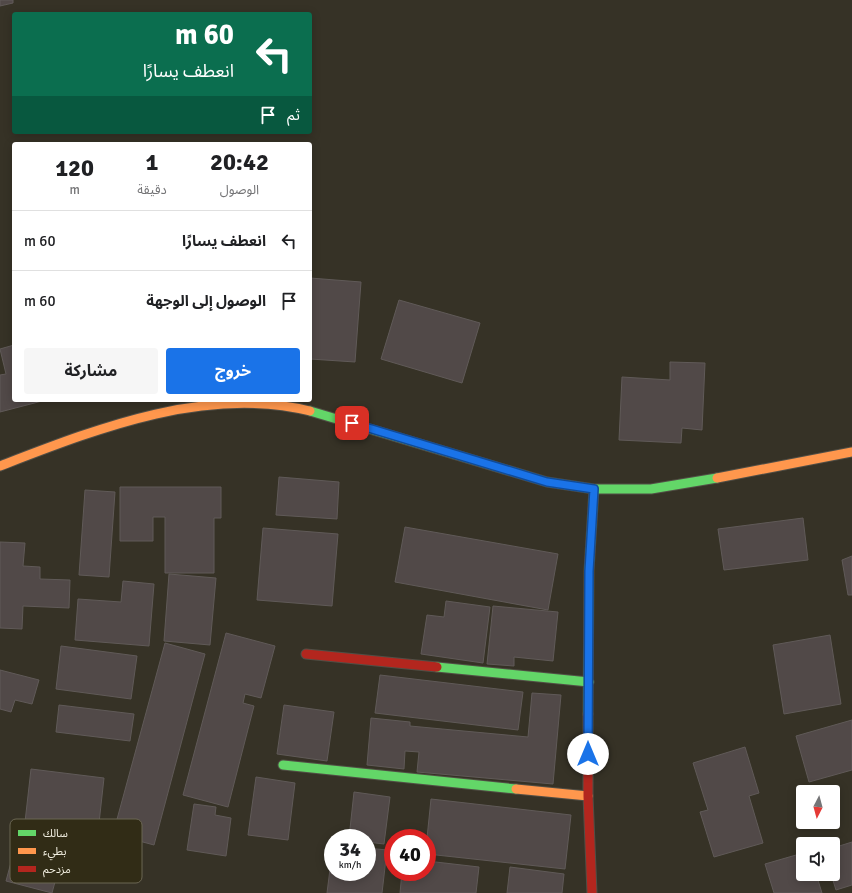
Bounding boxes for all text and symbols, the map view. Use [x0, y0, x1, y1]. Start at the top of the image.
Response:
text: 60 m [175, 18, 234, 52]
icon: left [248, 28, 300, 80]
text: انعطف يسارًا [143, 60, 234, 82]
icon: arrive [257, 104, 279, 126]
text: ثم [287, 106, 300, 124]
text: 1 [146, 147, 158, 177]
text: 20:42 [210, 147, 269, 177]
text: 120 [55, 153, 94, 183]
text: m [69, 182, 80, 198]
text: دقيقة [137, 182, 167, 198]
text: الوصول [220, 182, 259, 198]
icon: left [278, 230, 300, 252]
text: 60 m [24, 232, 55, 250]
text: انعطف يسارًا [182, 232, 266, 250]
icon: arrive [278, 290, 300, 312]
text: 60 m [24, 292, 55, 310]
text: الوصول إلى الوجهة [146, 292, 266, 310]
button: مشاركة [24, 348, 158, 394]
button: خروج [166, 348, 300, 394]
pin [335, 406, 369, 440]
icon: arrive [341, 412, 363, 434]
position arrow [567, 733, 609, 775]
north arrow [796, 785, 840, 829]
map controls [796, 785, 840, 881]
legend [10, 819, 142, 883]
text: سالك [43, 827, 68, 840]
speed limit sign: 40 [384, 829, 436, 881]
text: 34 [339, 837, 361, 862]
button: sound [796, 837, 840, 881]
text: بطيء [43, 845, 66, 861]
text: km/h [339, 859, 361, 871]
text: مزدحم [43, 863, 71, 878]

